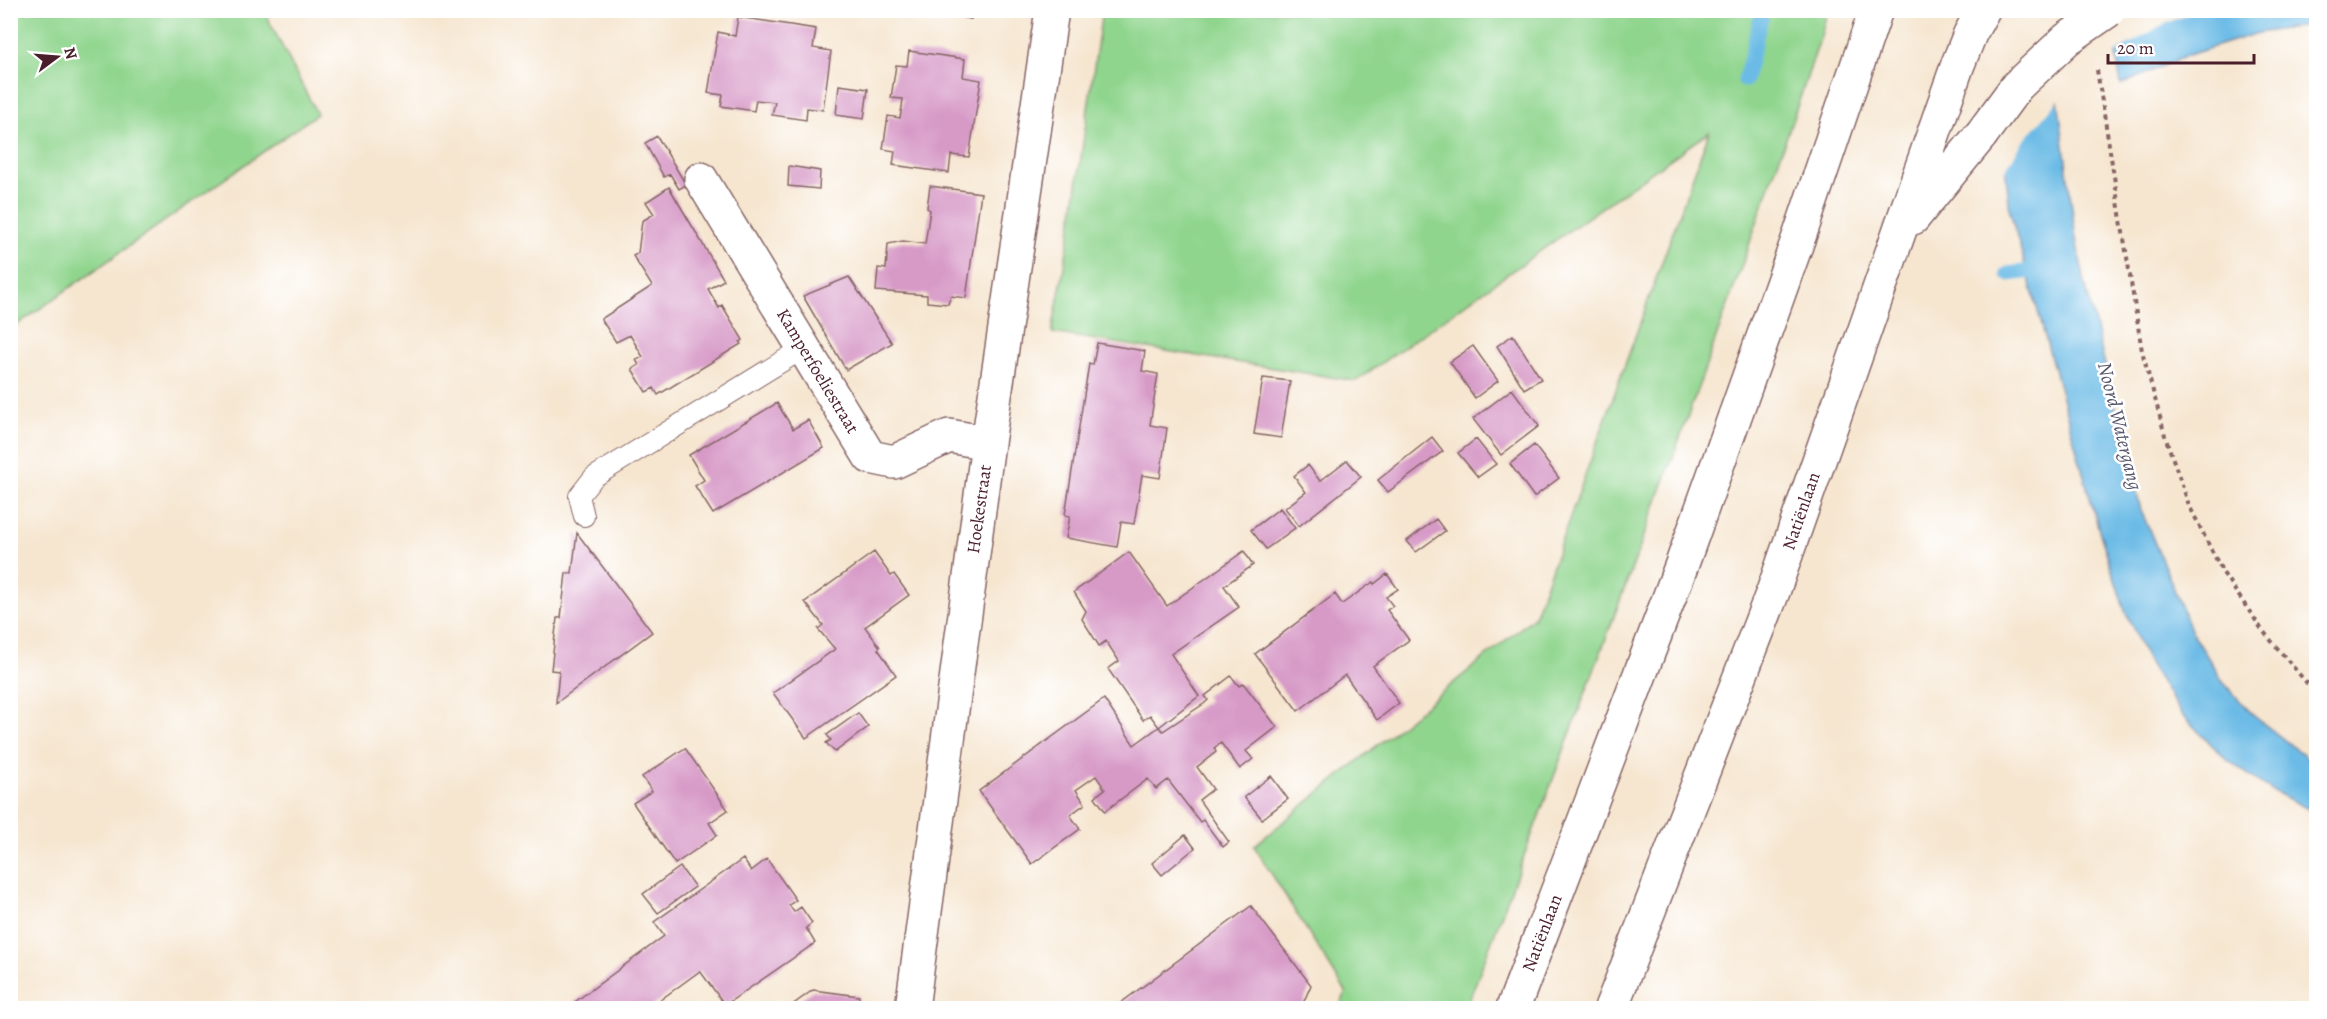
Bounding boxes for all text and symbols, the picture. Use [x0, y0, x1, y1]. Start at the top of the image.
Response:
north arrow [27, 27, 87, 87]
scale bar [2108, 27, 2254, 65]
text: 20 m [2117, 36, 2154, 60]
text: N [58, 45, 83, 62]
street label: Kamperfoeliestraat [771, 304, 865, 438]
water label: Noord Watergang [2091, 359, 2149, 493]
street label: Hoekestraat [961, 463, 997, 555]
street label: Natiënlaan [1776, 469, 1826, 553]
street label: Natiënlaan [1516, 891, 1568, 975]

